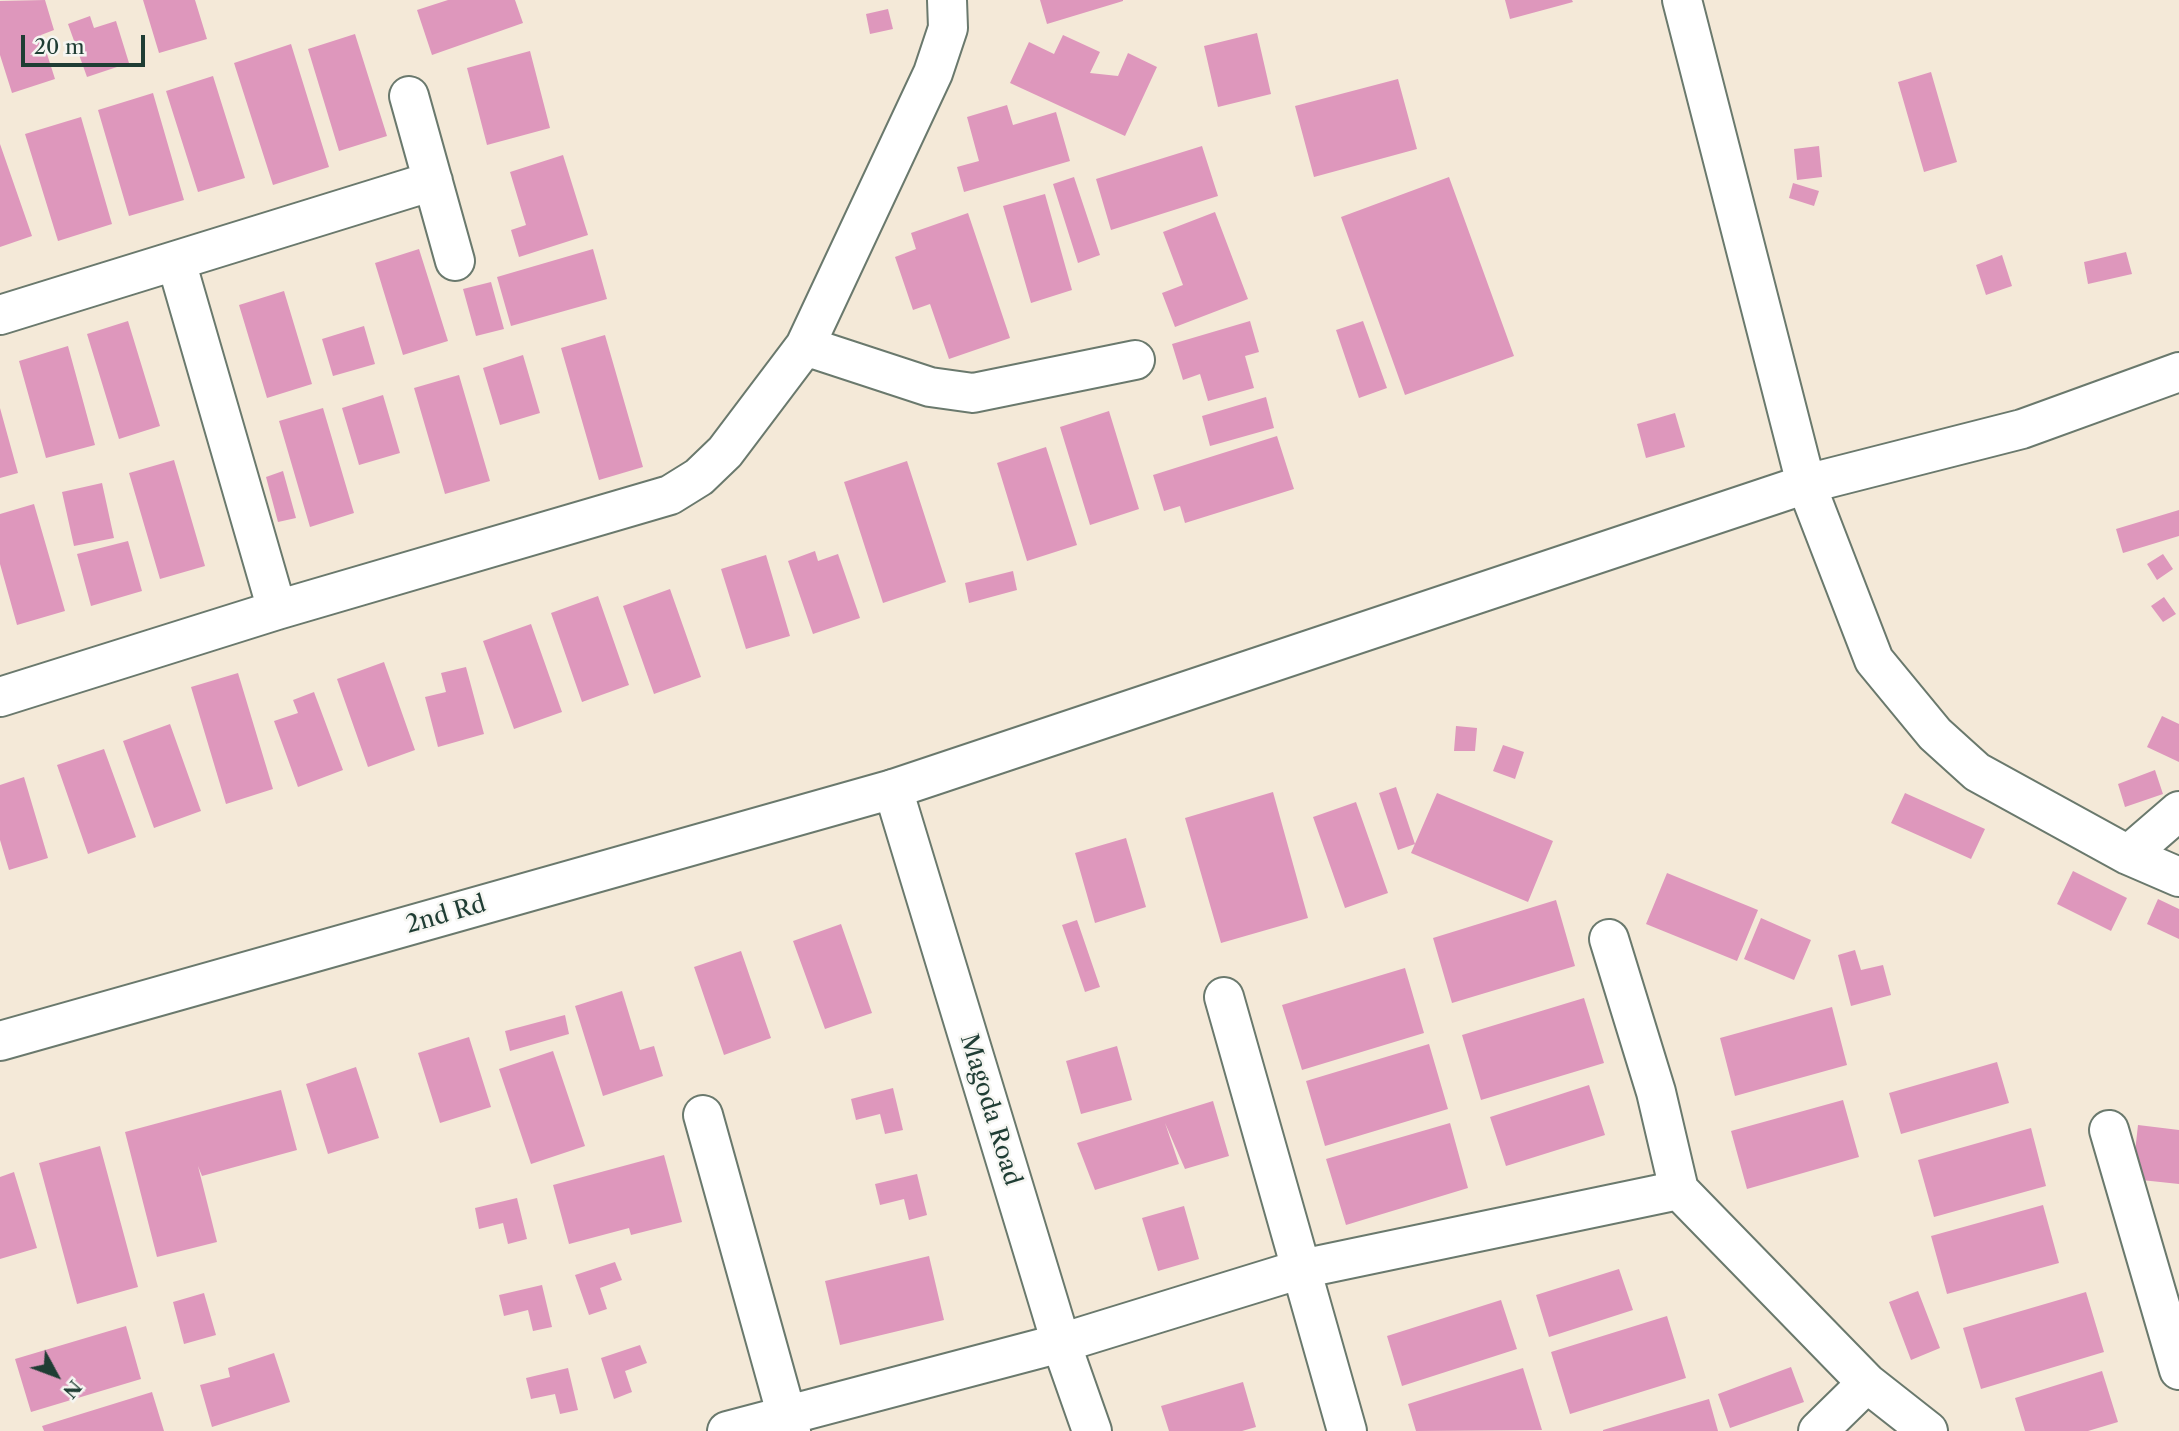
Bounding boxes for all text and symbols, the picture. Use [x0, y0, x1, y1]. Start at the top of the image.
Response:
scale bar [24, 21, 149, 65]
text: 20 m [34, 34, 85, 59]
street label: 2nd Rd [403, 890, 489, 940]
street label: Magoda Road [953, 1031, 1027, 1189]
north arrow [21, 1340, 91, 1410]
text: N [58, 1375, 86, 1403]

